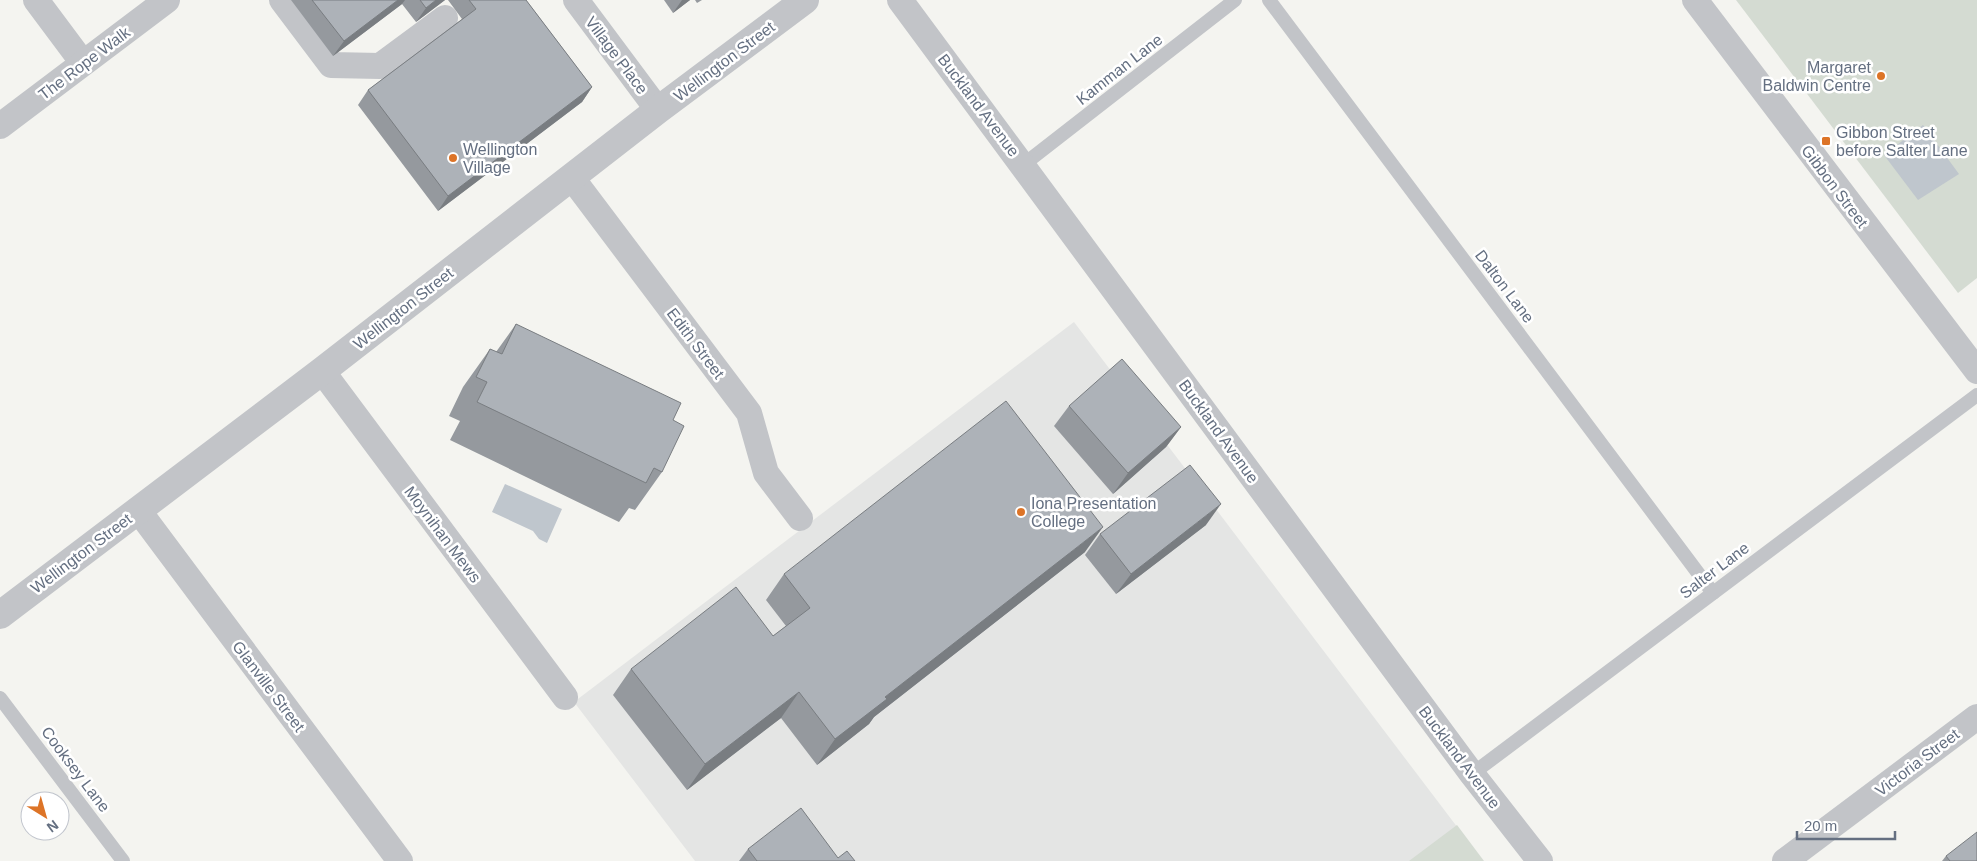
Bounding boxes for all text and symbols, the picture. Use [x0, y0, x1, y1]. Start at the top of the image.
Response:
street label: Village Place [582, 13, 651, 97]
street label: Wellington Street [671, 18, 778, 105]
street label: The Rope Walk [35, 23, 134, 103]
street label: Kamman Lane [1073, 31, 1166, 108]
street label: Buckland Avenue [935, 51, 1023, 160]
place label: Margaret Baldwin Centre [1763, 59, 1872, 94]
marker: Margaret Baldwin Centre [1875, 70, 1887, 82]
place label: Gibbon Street before Salter Lane [1836, 124, 1968, 159]
marker: Gibbon Street before Salter Lane [1820, 135, 1832, 147]
place label: Wellington Village [463, 141, 537, 176]
street label: Gibbon Street [1798, 142, 1871, 231]
marker: Wellington Village [447, 152, 459, 164]
street label: Dalton Lane [1472, 247, 1537, 326]
street label: Wellington Street [350, 264, 457, 353]
street label: Edith Street [664, 305, 728, 382]
street label: Buckland Avenue [1175, 376, 1262, 486]
street label: Moynihan Mews [401, 483, 484, 586]
place label: Iona Presentation College [1031, 495, 1156, 530]
marker: Iona Presentation College [1015, 506, 1027, 518]
street label: Wellington Street [28, 510, 135, 597]
street label: Salter Lane [1677, 539, 1752, 602]
street label: Glanville Street [229, 638, 308, 735]
street label: Buckland Avenue [1416, 703, 1504, 812]
street label: Cooksey Lane [38, 723, 113, 815]
street label: Victoria Street [1872, 725, 1963, 799]
north arrow [20, 791, 70, 841]
scale bar [1797, 808, 1894, 840]
text: N [44, 817, 62, 836]
text: 20 m [1804, 817, 1837, 834]

